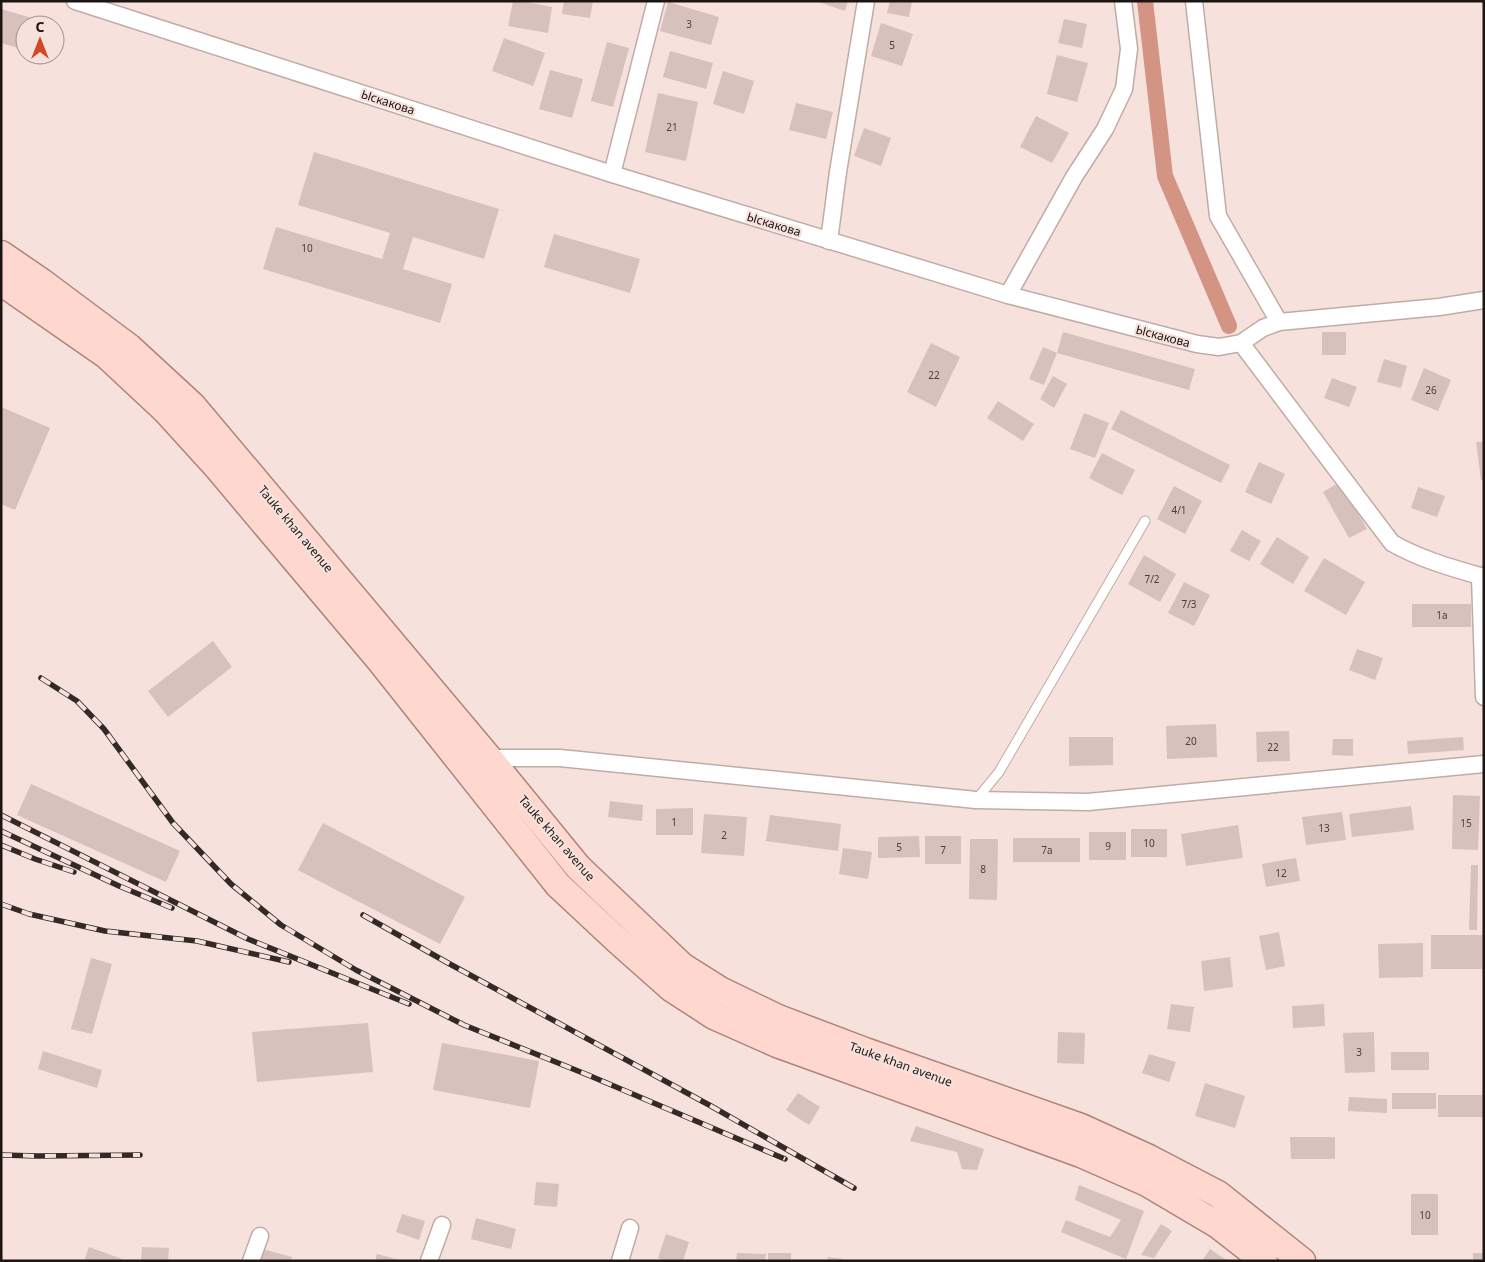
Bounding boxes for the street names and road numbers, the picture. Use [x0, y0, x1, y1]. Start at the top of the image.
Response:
street label: Ыскакова [359, 85, 417, 119]
street label: Ыскакова [745, 208, 803, 240]
street label: Ыскакова [1134, 321, 1192, 351]
street label: Tauke khan avenue [255, 482, 338, 576]
street label: Tauke khan avenue [515, 791, 599, 885]
street label: Tauke khan avenue [847, 1037, 955, 1091]

